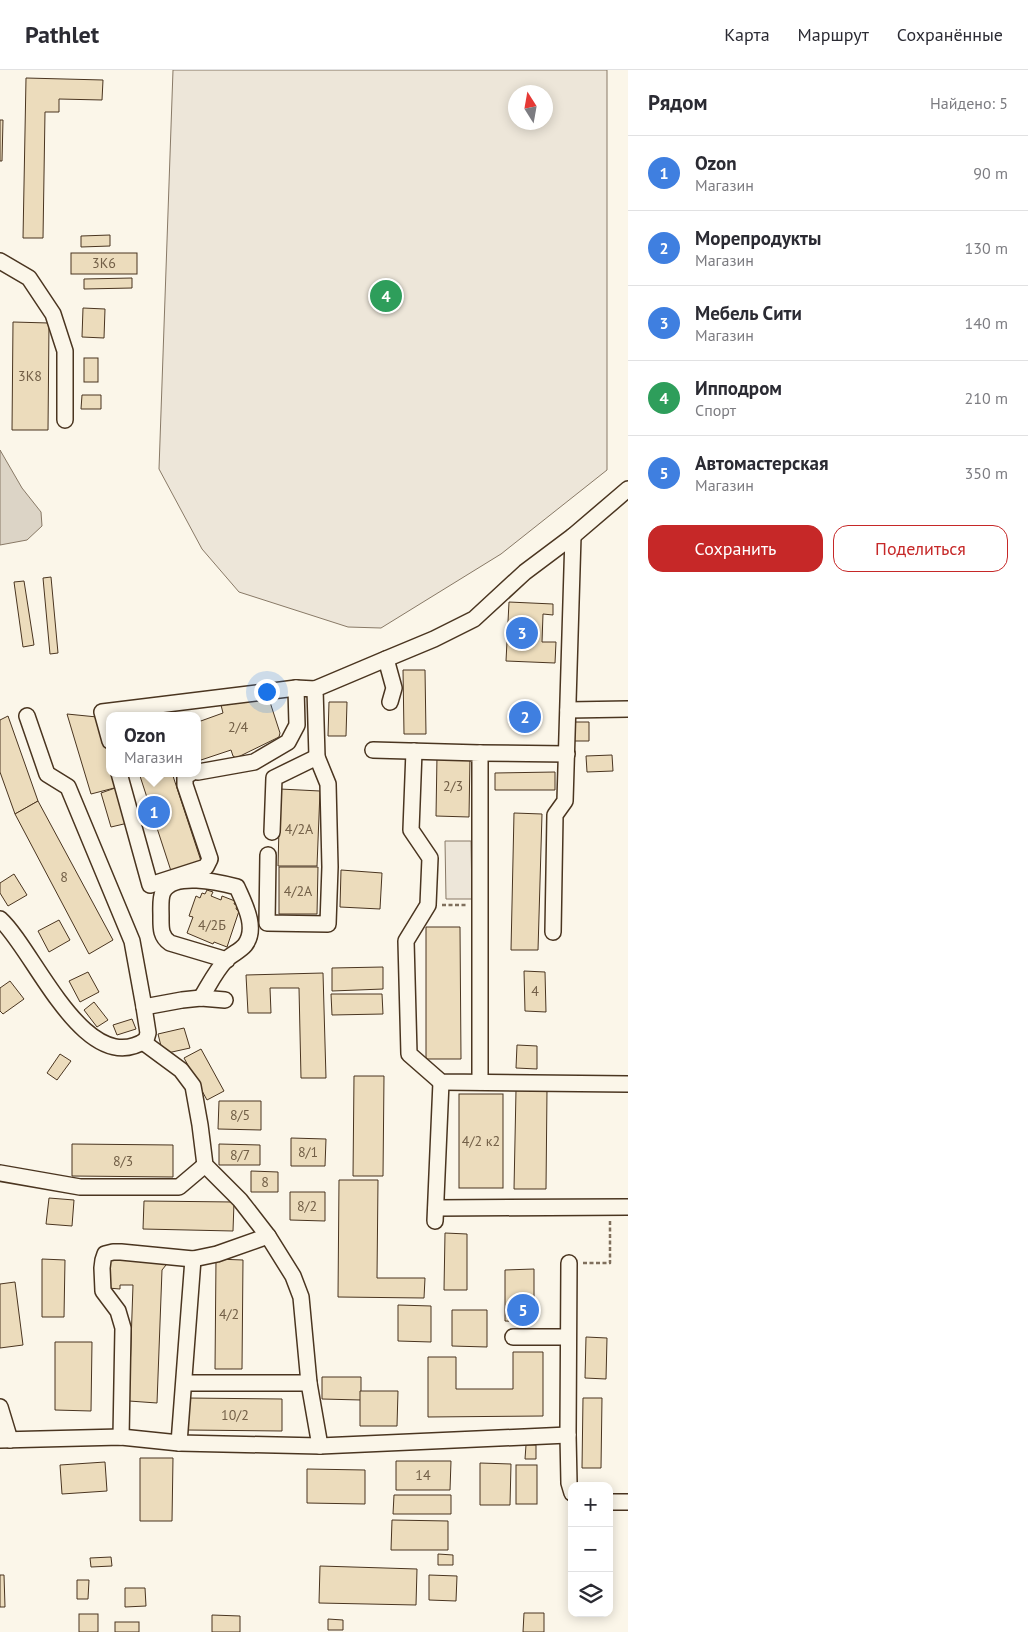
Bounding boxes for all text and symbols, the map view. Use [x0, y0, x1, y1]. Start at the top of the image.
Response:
text: Pathlet [25, 19, 99, 50]
text: Карта [724, 23, 770, 46]
text: Маршрут [798, 23, 869, 46]
text: Сохранённые [897, 23, 1003, 46]
north arrow [508, 85, 553, 130]
text: Рядом [648, 89, 707, 116]
text: Найдено: 5 [930, 93, 1008, 113]
text: Ozon [695, 151, 737, 175]
text: 1 [659, 163, 669, 183]
text: 90 m [973, 163, 1008, 183]
text: Магазин [695, 175, 754, 195]
text: Морепродукты [695, 226, 821, 250]
text: 2 [659, 238, 669, 258]
text: 130 m [965, 238, 1008, 258]
text: Магазин [695, 250, 754, 270]
house number: 3К6 [92, 254, 116, 272]
pin: 4 [370, 277, 402, 315]
text: Мебель Сити [695, 301, 802, 325]
text: 3 [659, 313, 669, 333]
text: 140 m [965, 313, 1008, 333]
text: Магазин [695, 325, 754, 345]
house number: 3К8 [18, 367, 42, 385]
text: Ипподром [695, 376, 782, 400]
text: 4 [659, 388, 669, 408]
text: 210 m [965, 388, 1008, 408]
text: Спорт [695, 400, 736, 420]
text: Автомастерская [695, 451, 829, 475]
text: 5 [659, 463, 669, 483]
text: 350 m [965, 463, 1008, 483]
text: Магазин [695, 475, 754, 495]
button: Сохранить [648, 525, 823, 572]
button: Поделиться [833, 525, 1008, 572]
pin: 3 [506, 614, 538, 652]
your location [254, 679, 280, 705]
pin: 2 [509, 698, 541, 736]
popup [106, 712, 201, 777]
house number: 2/4 [228, 718, 248, 736]
text: Ozon [124, 723, 166, 747]
text: Магазин [124, 747, 183, 767]
house number: 2/3 [443, 777, 463, 795]
pin: 1 [138, 793, 170, 831]
house number: 4/2А [285, 820, 314, 838]
house number: 8 [60, 868, 68, 886]
house number: 4/2А [284, 882, 313, 900]
house number: 4/2Б [198, 916, 226, 934]
house number: 4 [531, 982, 539, 1000]
house number: 8/5 [230, 1106, 250, 1124]
house number: 4/2 к2 [462, 1132, 500, 1150]
house number: 8/1 [298, 1143, 318, 1161]
house number: 8/7 [230, 1146, 250, 1164]
house number: 8/3 [113, 1152, 133, 1170]
house number: 8 [261, 1173, 269, 1191]
house number: 8/2 [297, 1197, 317, 1215]
pin: 5 [507, 1291, 539, 1329]
house number: 4/2 [219, 1305, 239, 1323]
house number: 10/2 [221, 1406, 249, 1424]
house number: 14 [415, 1466, 431, 1484]
map controls [568, 1482, 613, 1617]
button: + [568, 1482, 613, 1527]
button: − [568, 1527, 613, 1572]
button: layers [568, 1572, 613, 1617]

